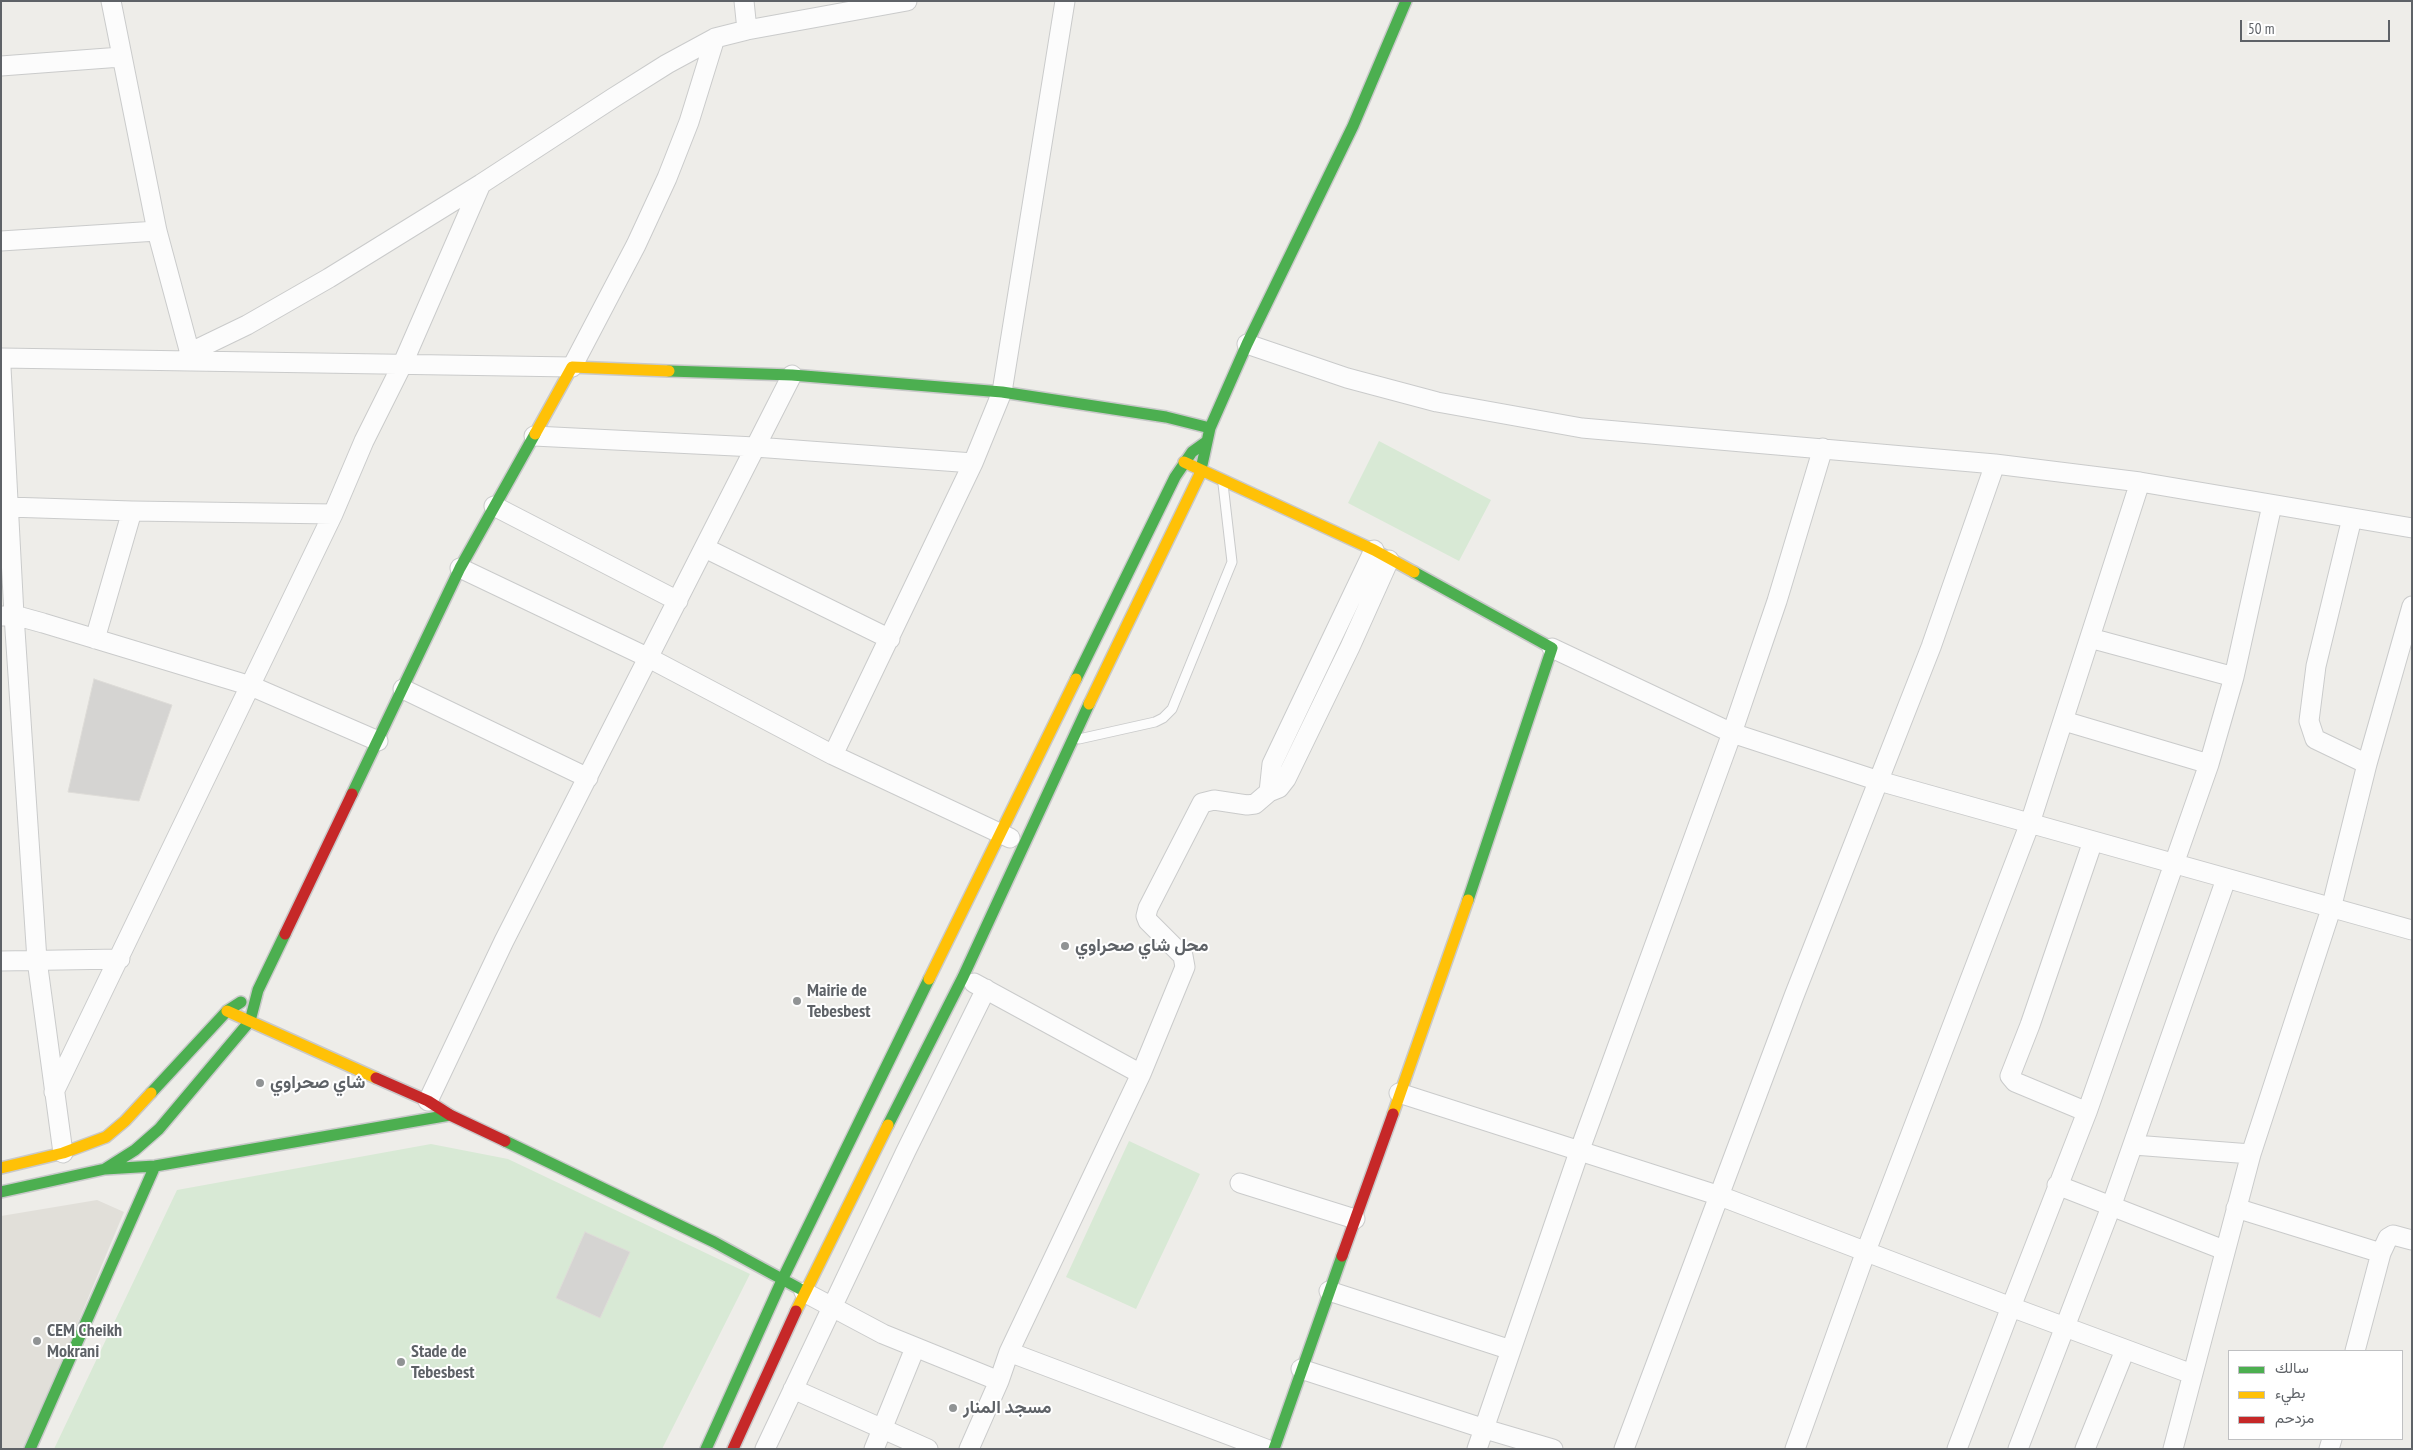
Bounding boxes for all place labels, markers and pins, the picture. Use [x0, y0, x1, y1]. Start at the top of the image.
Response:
place label: محل شاي صحراوي [1075, 935, 1208, 957]
marker: محل شاي صحراوي [1059, 940, 1071, 952]
place label: Mairie de Tebesbest [807, 980, 871, 1022]
marker: Mairie de Tebesbest [791, 995, 803, 1007]
place label: شاي صحراوي [270, 1072, 365, 1094]
marker: شاي صحراوي [254, 1077, 266, 1089]
place label: CEM Cheikh Mokrani [47, 1320, 122, 1362]
marker: CEM Cheikh Mokrani [31, 1335, 43, 1347]
place label: Stade de Tebesbest [411, 1341, 475, 1384]
marker: Stade de Tebesbest [395, 1356, 407, 1368]
place label: مسجد المنار [963, 1397, 1052, 1419]
marker: مسجد المنار [947, 1402, 959, 1414]

